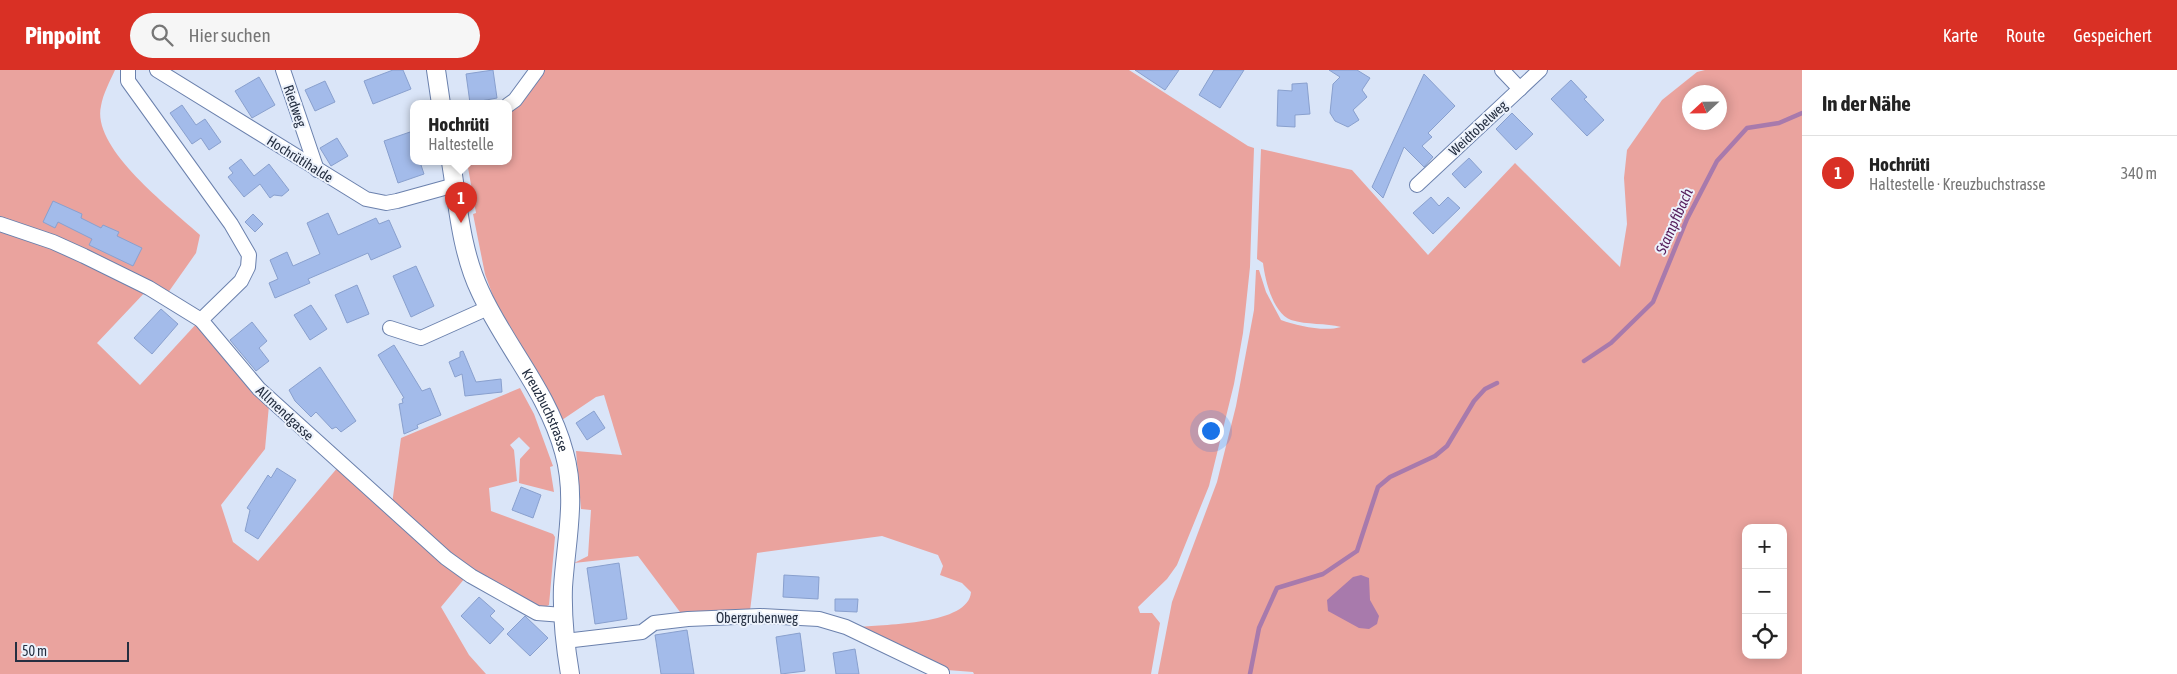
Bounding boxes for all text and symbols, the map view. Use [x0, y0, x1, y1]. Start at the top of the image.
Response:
search box [130, 13, 480, 58]
icon: search [148, 21, 176, 49]
text: Pinpoint [25, 22, 100, 49]
text: Hier suchen [188, 24, 271, 46]
text: Karte [1943, 25, 1978, 46]
text: Route [2006, 25, 2045, 46]
text: Gespeichert [2073, 25, 2152, 46]
street label: Riedweg [280, 83, 310, 129]
north arrow [1682, 85, 1727, 130]
text: In der Nähe [1822, 91, 1911, 115]
street label: Weidtobelweg [1446, 97, 1510, 159]
popup [410, 100, 512, 165]
text: Hochrüti [428, 113, 489, 135]
street label: Hochrütihalde [264, 132, 336, 186]
text: Haltestelle [428, 135, 494, 153]
text: Hochrüti [1869, 153, 1930, 175]
text: 1 [1834, 164, 1842, 182]
text: 340 m [2121, 164, 2157, 182]
text: Haltestelle · Kreuzbuchstrasse [1869, 175, 2045, 193]
pin: 1 [445, 182, 477, 223]
water label: Stampfibach [1652, 186, 1696, 257]
street label: Kreuzbuchstrasse [519, 366, 572, 453]
street label: Allmendgasse [253, 382, 317, 444]
your location [1198, 418, 1224, 444]
map controls [1742, 524, 1787, 659]
button: + [1742, 524, 1787, 569]
button: − [1742, 569, 1787, 614]
street label: Obergrubenweg [716, 610, 798, 626]
button: locate [1742, 614, 1787, 659]
scale bar [15, 639, 129, 662]
text: 50 m [22, 643, 47, 659]

